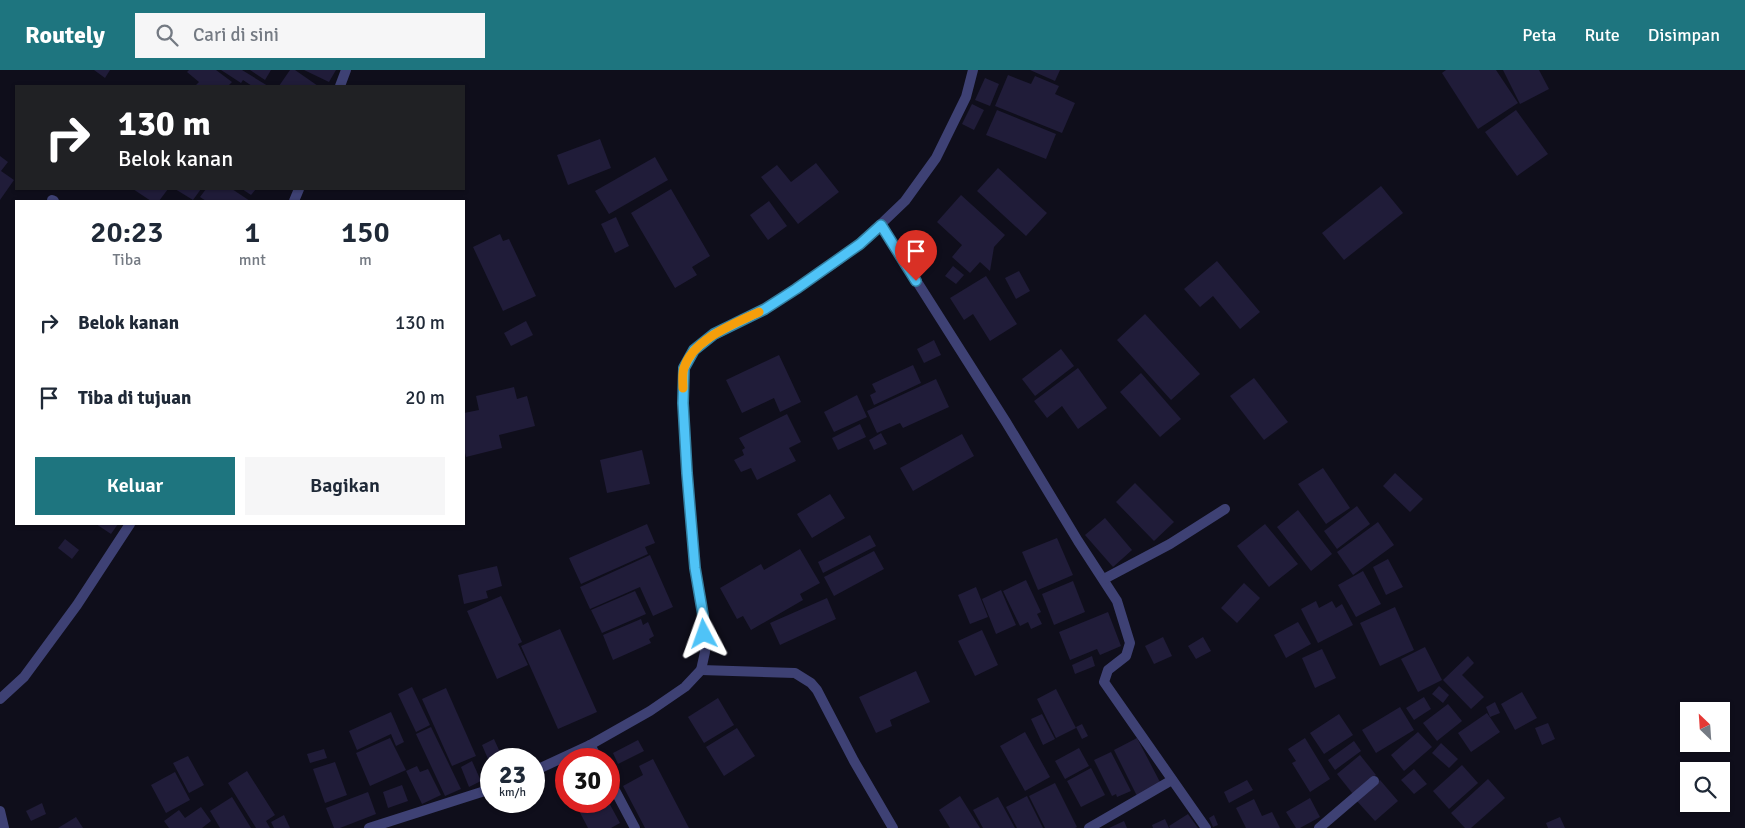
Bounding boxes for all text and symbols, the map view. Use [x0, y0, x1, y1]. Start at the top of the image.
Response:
search box [135, 13, 485, 58]
text: Routely [25, 20, 105, 50]
icon: search [153, 21, 181, 49]
text: Cari di sini [193, 23, 279, 47]
text: Peta [1522, 24, 1556, 46]
text: Rute [1584, 24, 1620, 46]
text: Disimpan [1648, 24, 1720, 46]
text: 130 m [118, 102, 211, 145]
icon: right [35, 105, 100, 170]
text: Belok kanan [118, 145, 233, 172]
text: 20:23 [90, 214, 164, 251]
text: 1 [244, 214, 260, 251]
text: 150 [341, 214, 390, 251]
pin [895, 230, 937, 281]
icon: arrive [902, 237, 930, 265]
text: Tiba [113, 250, 141, 270]
text: mnt [239, 250, 266, 270]
text: m [359, 250, 372, 270]
icon: right [35, 309, 63, 337]
text: Belok kanan [78, 311, 179, 335]
text: 130 m [395, 311, 445, 335]
icon: arrive [35, 384, 63, 412]
text: Tiba di tujuan [78, 386, 191, 410]
text: 20 m [405, 386, 445, 410]
button: Keluar [35, 457, 235, 515]
button: Bagikan [245, 457, 445, 515]
position arrow [677, 607, 729, 659]
north arrow [1680, 702, 1730, 752]
map controls [1680, 702, 1730, 812]
speed limit sign: 30 [555, 748, 620, 813]
text: 23 [499, 759, 526, 790]
button: search [1680, 762, 1730, 812]
text: km/h [499, 785, 526, 800]

